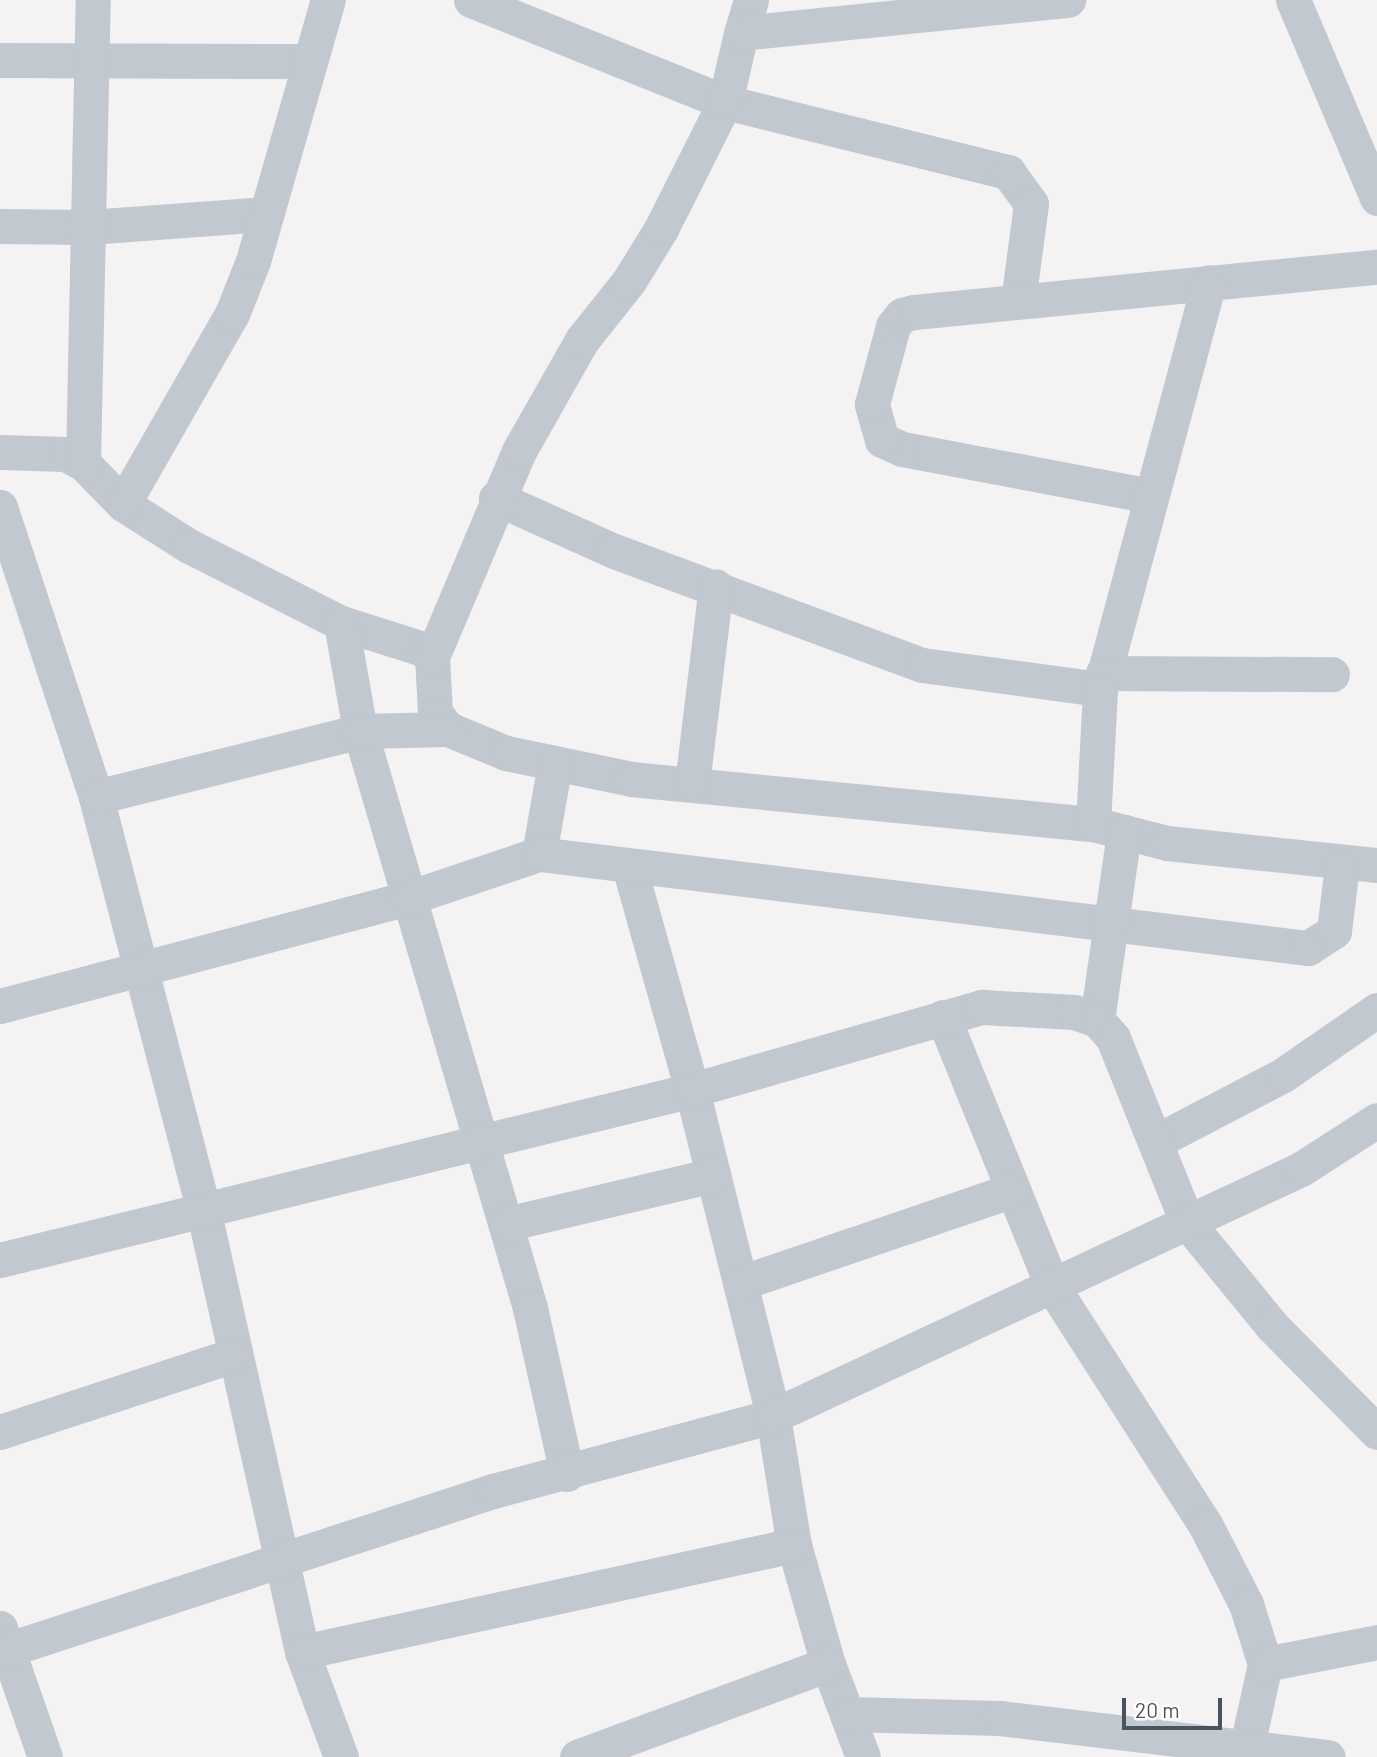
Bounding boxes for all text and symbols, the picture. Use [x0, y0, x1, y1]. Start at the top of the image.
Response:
scale bar [1125, 1684, 1225, 1728]
text: 20 m [1135, 1697, 1180, 1722]

